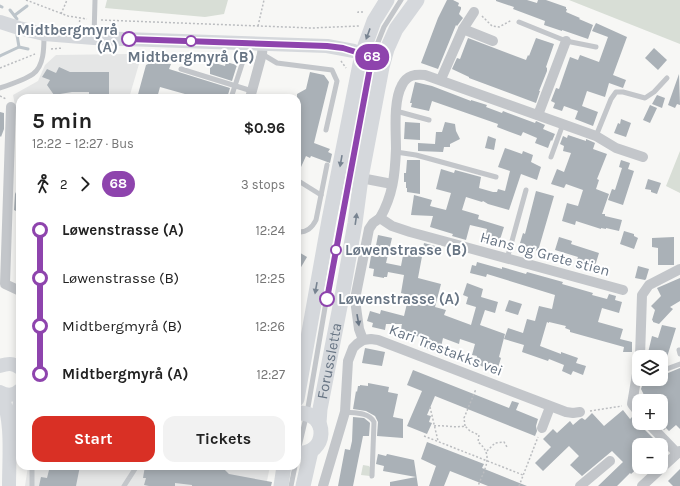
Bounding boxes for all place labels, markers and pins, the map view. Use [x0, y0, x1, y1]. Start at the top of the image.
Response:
place label: Midtbergmyrå (A) [17, 21, 118, 56]
marker: Midtbergmyrå (A) [121, 31, 137, 47]
marker: Midtbergmyrå (B) [185, 35, 197, 47]
place label: Midtbergmyrå (B) [128, 48, 254, 66]
place label: Løwenstrasse (B) [345, 241, 467, 259]
marker: Løwenstrasse (B) [330, 244, 342, 256]
place label: Løwenstrasse (A) [338, 290, 460, 308]
marker: Løwenstrasse (A) [319, 291, 335, 307]

